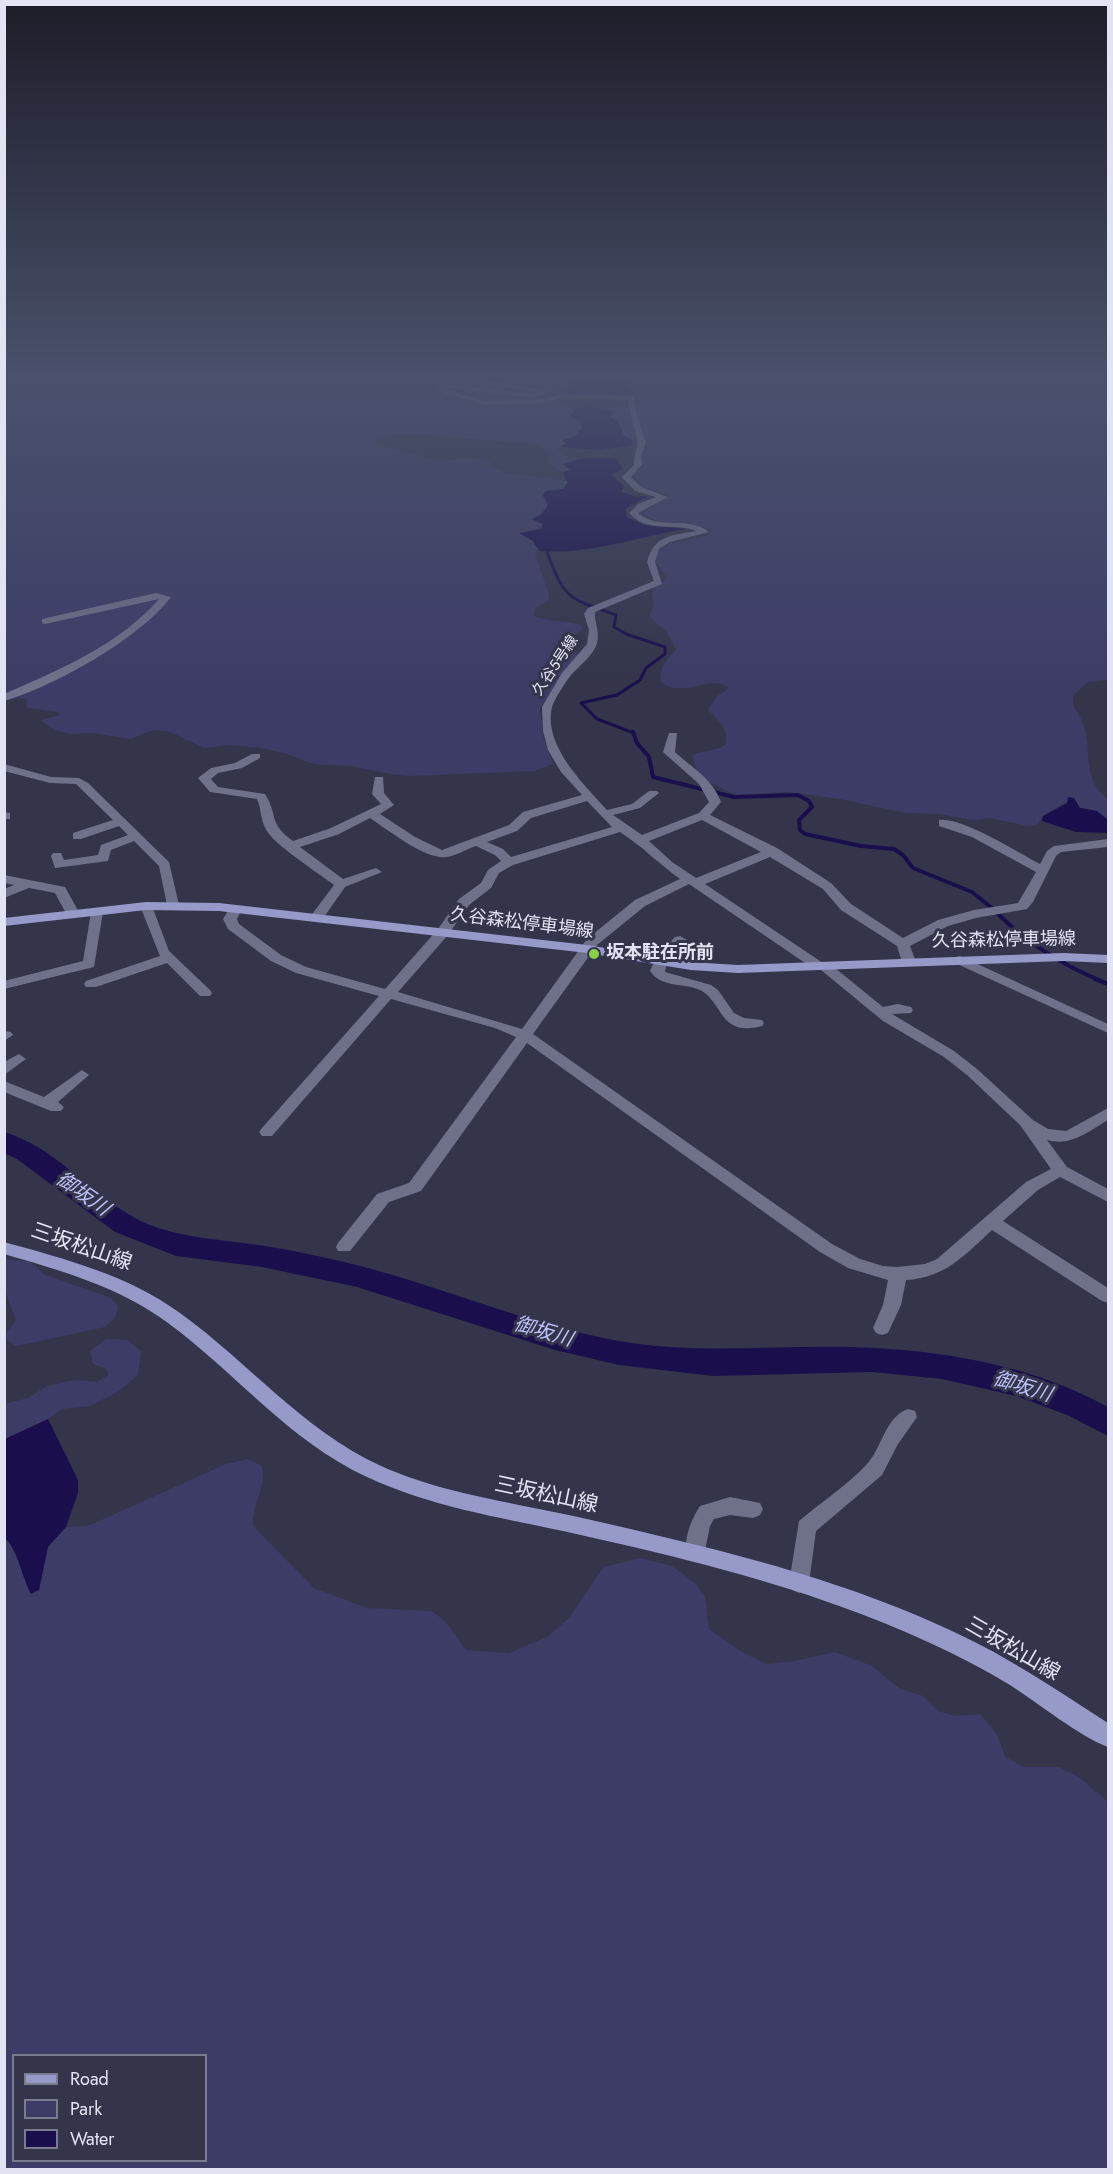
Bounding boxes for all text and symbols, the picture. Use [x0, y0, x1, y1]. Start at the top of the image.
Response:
street label: 久谷5号線 [529, 633, 583, 699]
street label: 久谷森松停車場線 [449, 905, 595, 943]
street label: 久谷森松停車場線 [932, 929, 1076, 953]
place label: 坂本駐在所前 [606, 943, 714, 965]
marker: 坂本駐在所前 [587, 947, 601, 961]
water label: 御坂川 [51, 1168, 113, 1222]
street label: 三坂松山線 [27, 1219, 135, 1277]
water label: 御坂川 [511, 1313, 575, 1353]
water label: 御坂川 [990, 1368, 1054, 1408]
street label: 三坂松山線 [492, 1473, 600, 1519]
street label: 三坂松山線 [960, 1613, 1064, 1687]
legend [12, 2054, 207, 2162]
text: Road [70, 2066, 109, 2092]
text: Park [70, 2096, 102, 2122]
text: Water [70, 2126, 114, 2152]

